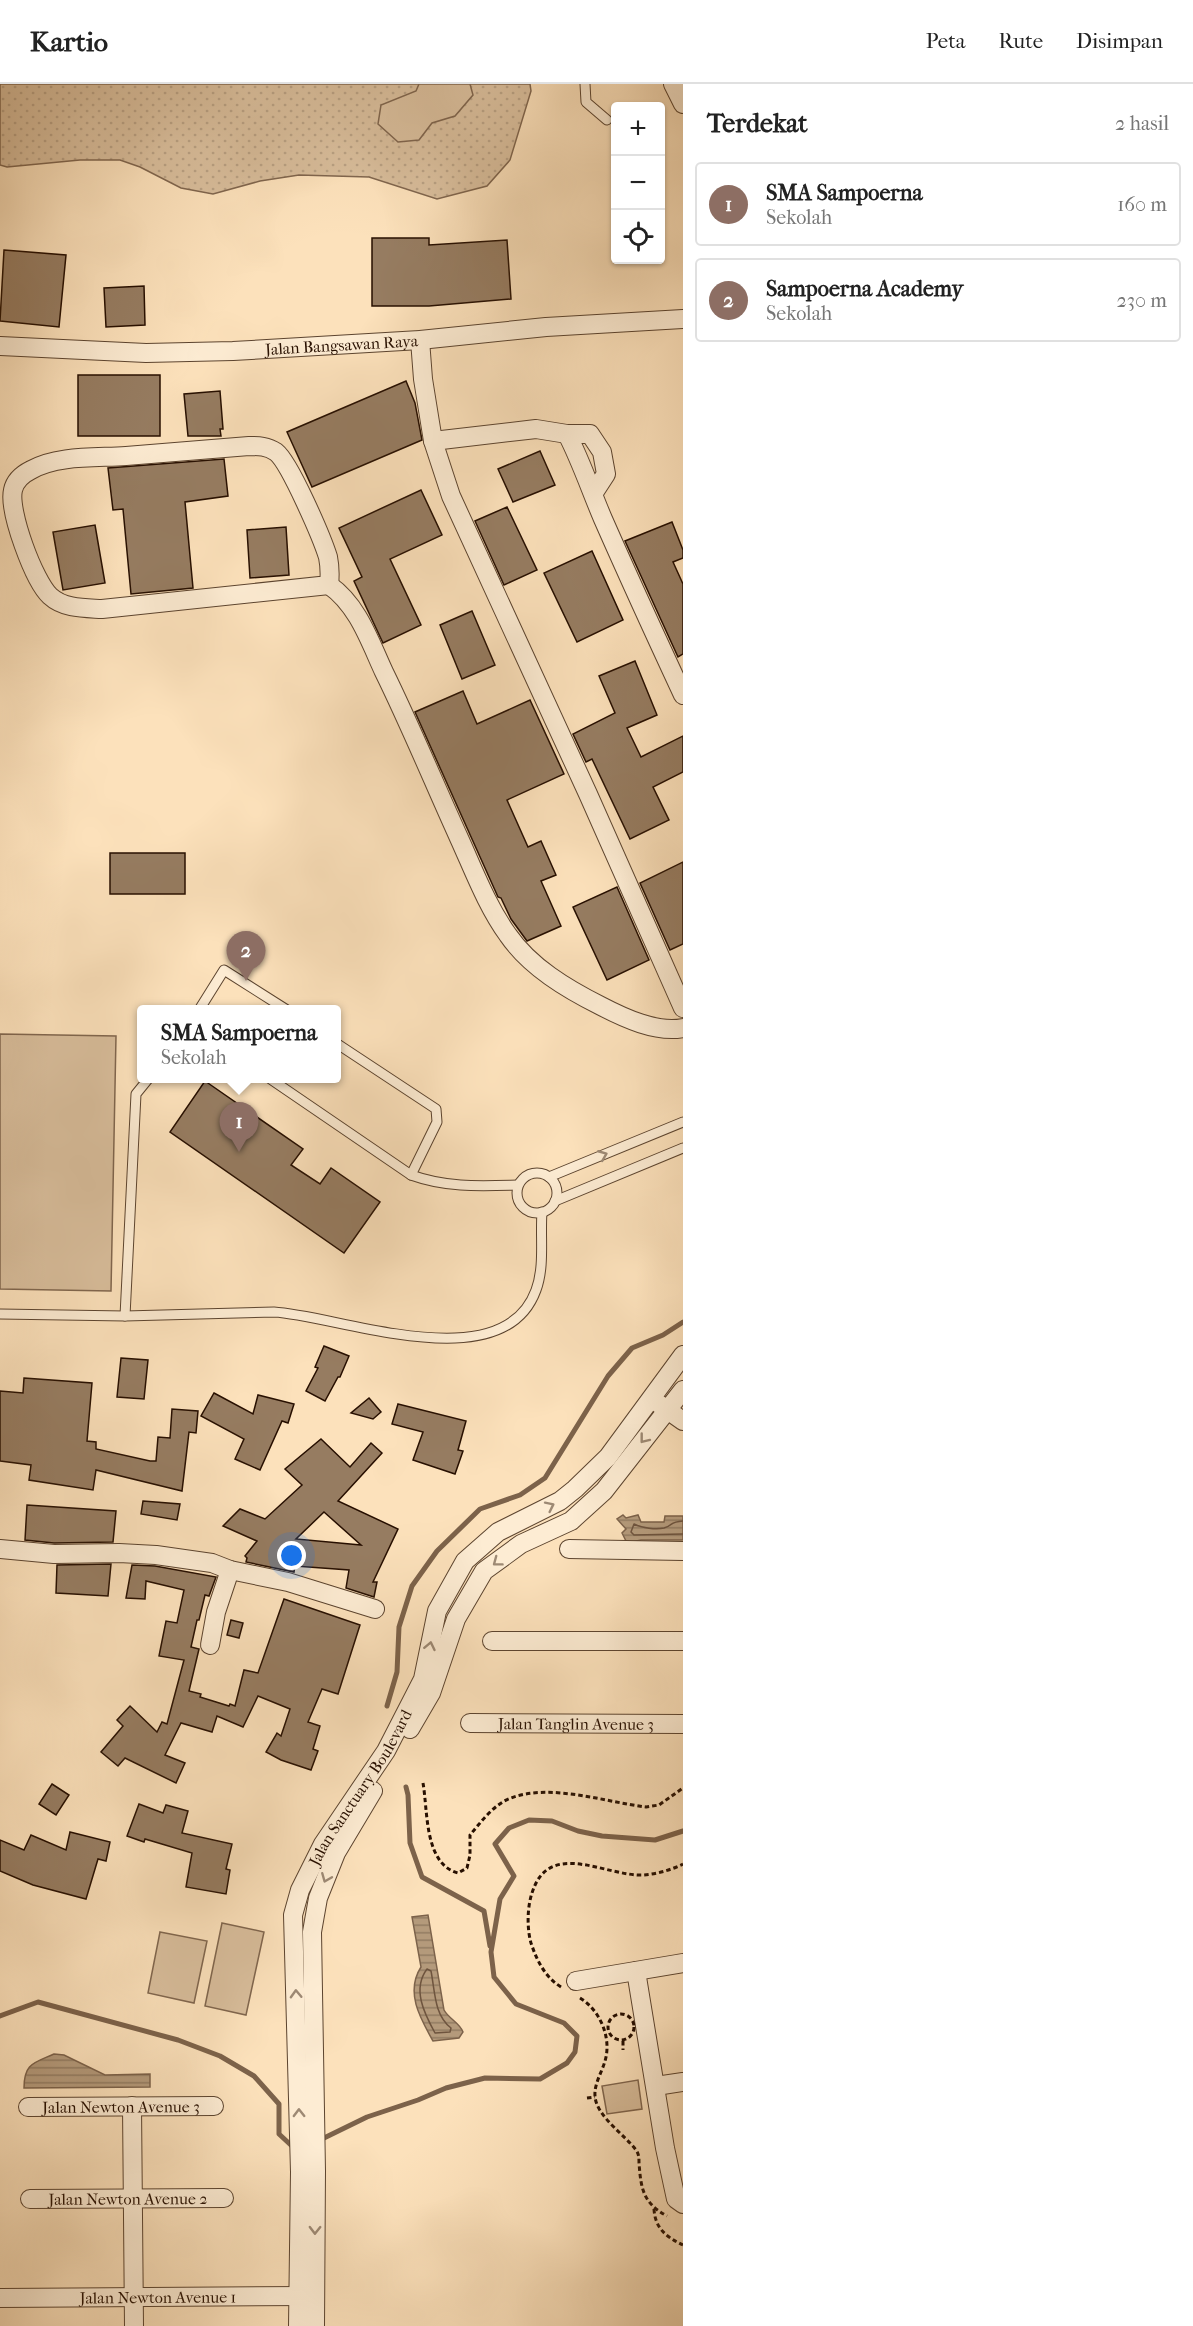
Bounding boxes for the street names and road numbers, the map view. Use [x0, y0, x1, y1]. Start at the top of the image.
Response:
street label: Jalan Bangsawan Raya [263, 331, 419, 359]
street label: Jalan Sanctuary Boulevard [304, 1706, 416, 1871]
street label: Jalan Tanglin Avenue 3 [496, 1714, 654, 1734]
street label: Jalan Newton Avenue 3 [40, 2097, 200, 2117]
street label: Jalan Newton Avenue 2 [46, 2189, 208, 2209]
street label: Jalan Newton Avenue 1 [78, 2287, 236, 2307]

